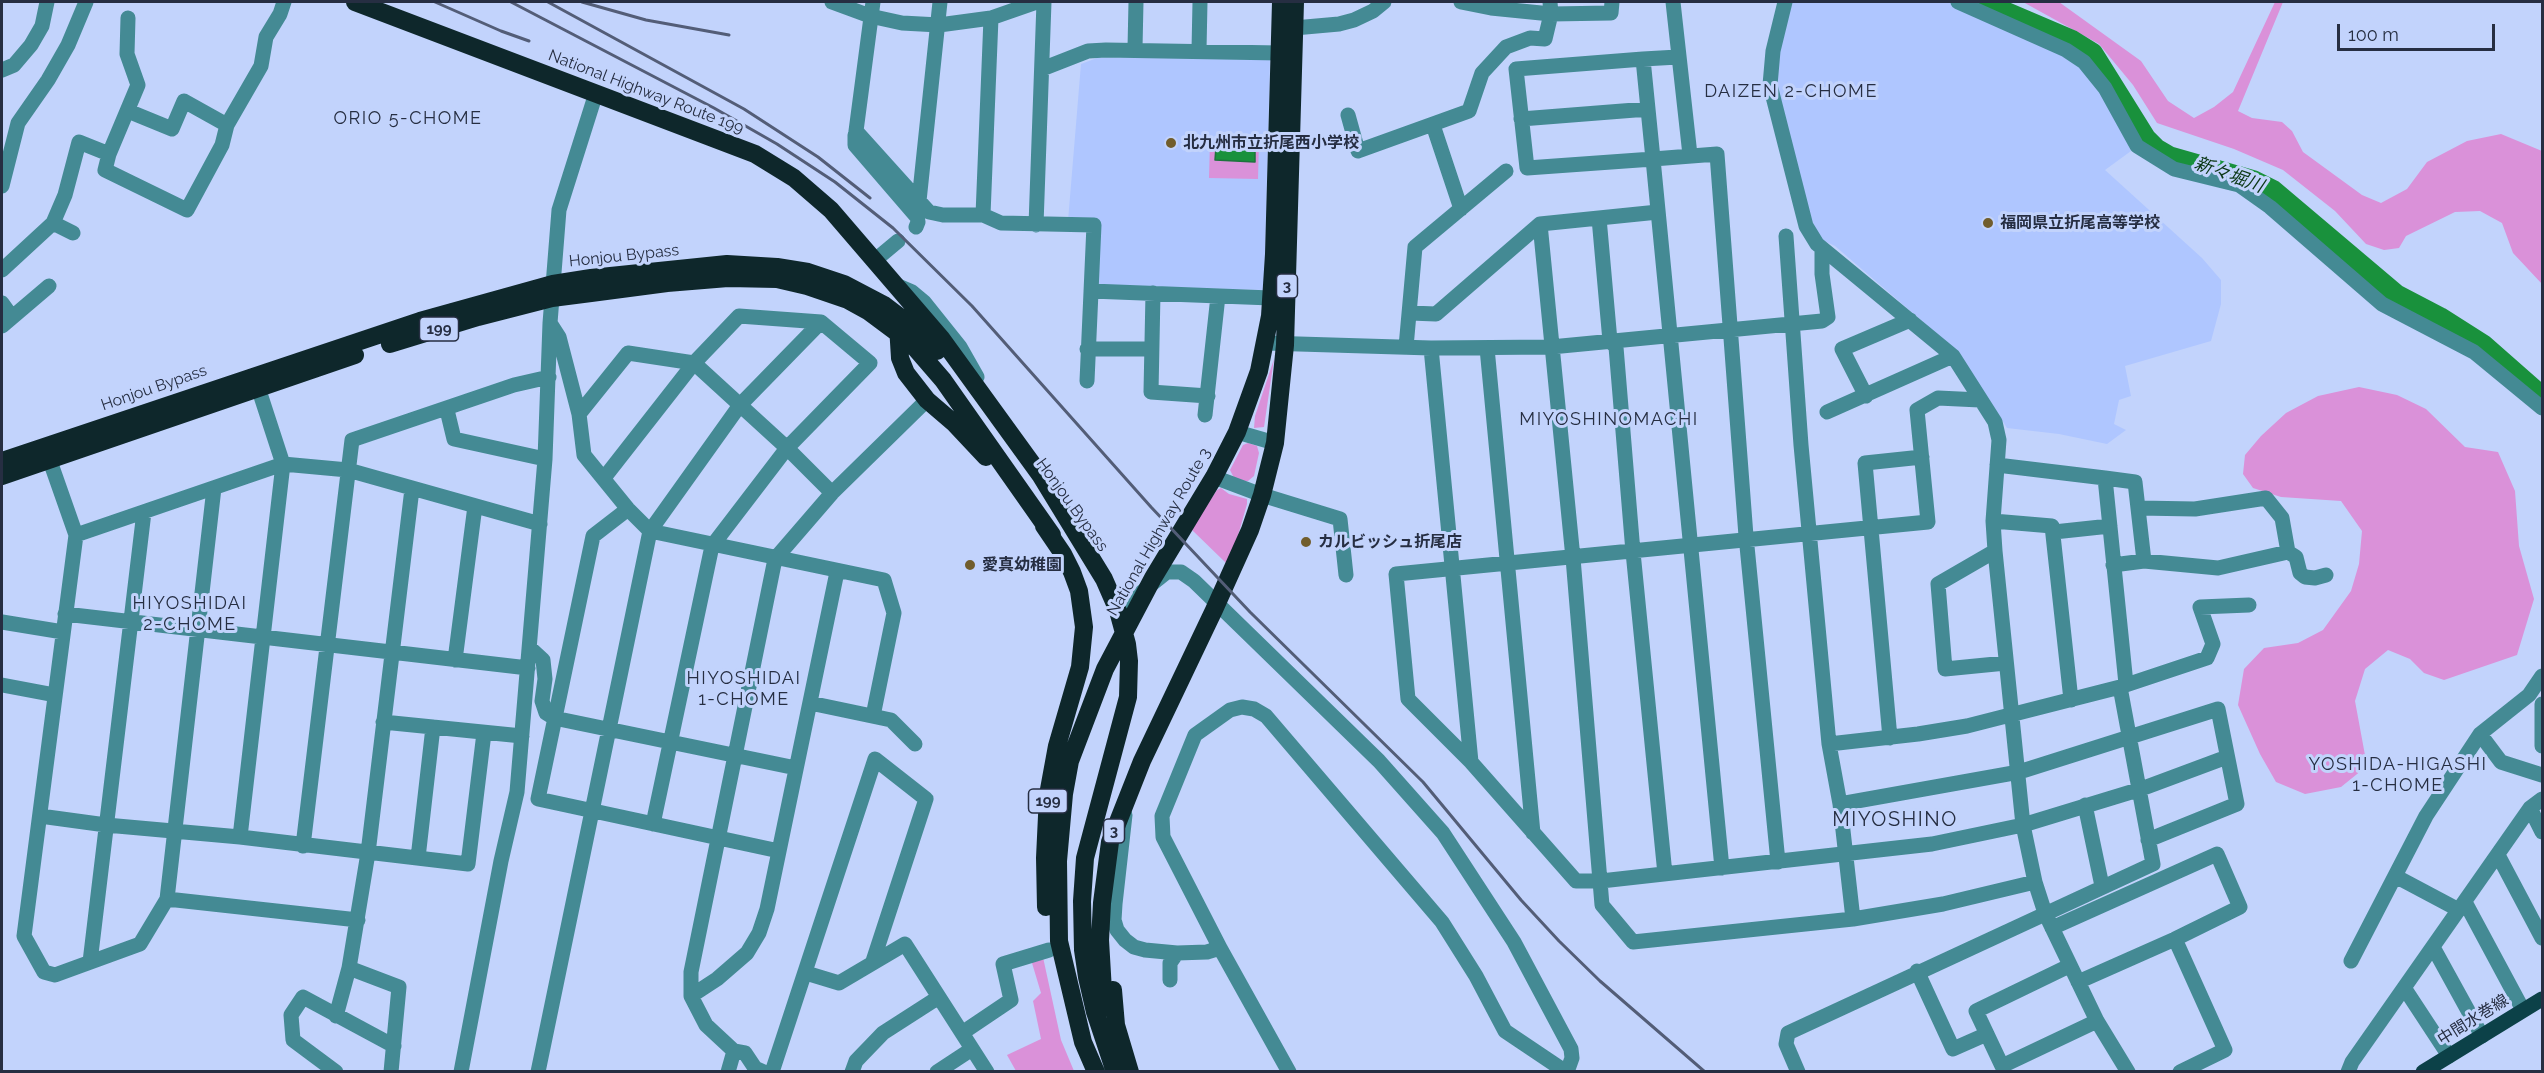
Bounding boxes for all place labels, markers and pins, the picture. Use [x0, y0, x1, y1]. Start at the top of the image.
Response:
place label: 北九州市立折尾西小学校 [1183, 133, 1359, 153]
marker: 北九州市立折尾西小学校 [1164, 136, 1178, 150]
place label: 福岡県立折尾高等学校 [2000, 213, 2160, 233]
marker: 福岡県立折尾高等学校 [1981, 216, 1995, 230]
place label: カルビッシュ折尾店 [1318, 532, 1462, 552]
marker: カルビッシュ折尾店 [1299, 535, 1313, 549]
place label: 愛真幼稚園 [982, 555, 1062, 575]
marker: 愛真幼稚園 [963, 558, 977, 572]

